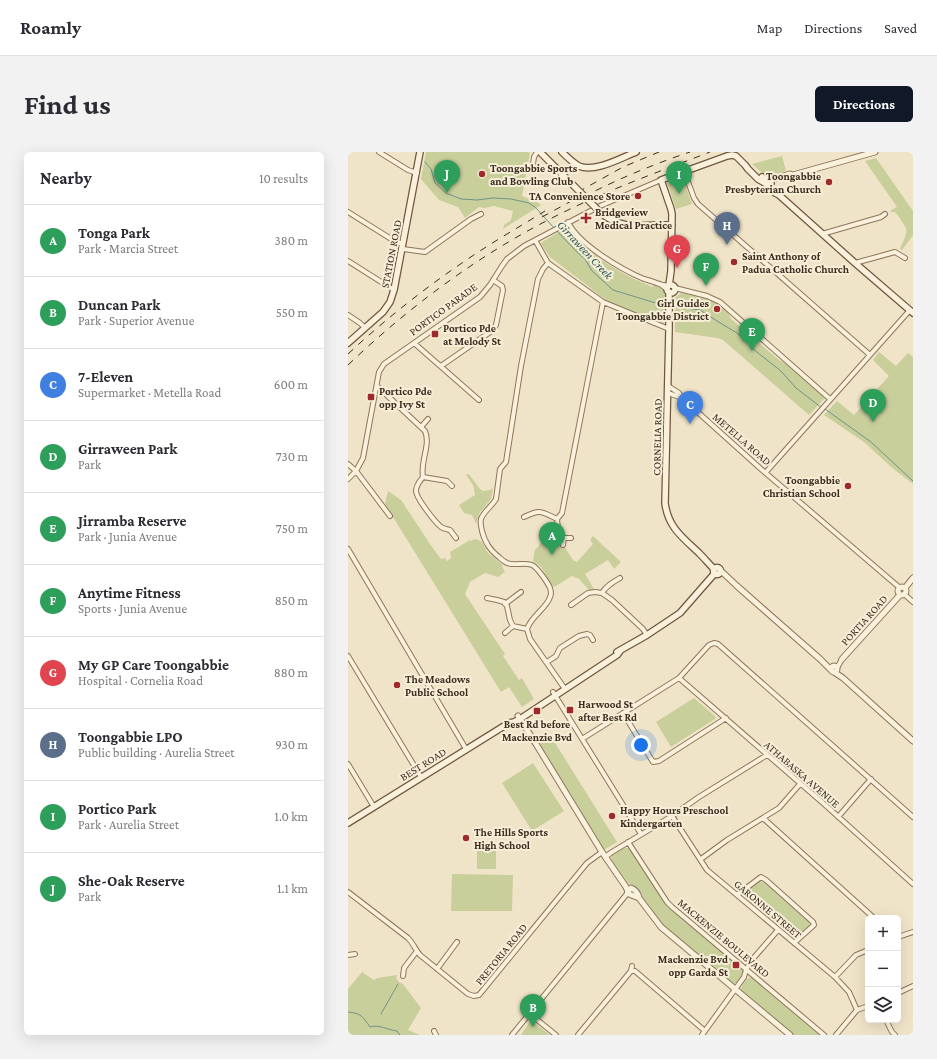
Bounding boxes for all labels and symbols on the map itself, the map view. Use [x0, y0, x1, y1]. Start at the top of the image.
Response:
pin: J [434, 160, 460, 193]
pin: I [666, 161, 692, 194]
place label: Toongabbie Sports and Bowling Club [490, 162, 578, 187]
marker: Toongabbie Sports and Bowling Club [477, 169, 487, 179]
place label: Toongabbie Presbyterian Church [725, 170, 822, 195]
marker: Toongabbie Presbyterian Church [824, 177, 834, 187]
place label: TA Convenience Store [529, 190, 630, 202]
marker: TA Convenience Store [633, 191, 643, 201]
place label: Bridgeview Medical Practice [595, 206, 672, 231]
marker: Bridgeview Medical Practice [580, 212, 592, 224]
pin: H [714, 212, 740, 245]
water label: Girraween Creek [554, 218, 616, 283]
street label: STATION ROAD [378, 219, 404, 289]
pin: G [664, 235, 690, 268]
place label: Saint Anthony of Padua Catholic Church [742, 250, 850, 275]
pin: F [693, 253, 719, 286]
marker: Saint Anthony of Padua Catholic Church [729, 257, 739, 267]
street label: PORTICO PARADE [407, 280, 479, 338]
place label: Girl Guides Toongabbie District [616, 297, 710, 322]
marker: Girl Guides Toongabbie District [712, 304, 722, 314]
pin: E [739, 318, 765, 351]
place label: Portico Pde at Melody St [443, 322, 501, 347]
marker: Portico Pde at Melody St [430, 329, 440, 339]
place label: Portico Pde opp Ivy St [379, 385, 432, 410]
pin: D [860, 389, 886, 422]
pin: C [677, 391, 703, 424]
marker: Portico Pde opp Ivy St [366, 392, 376, 402]
street label: CORNELIA ROAD [650, 398, 664, 476]
street label: METELLA ROAD [710, 410, 774, 468]
place label: Toongabbie Christian School [763, 474, 841, 499]
marker: Toongabbie Christian School [843, 481, 853, 491]
pin: A [539, 522, 565, 555]
street label: PORTIA ROAD [838, 592, 890, 648]
place label: The Meadows Public School [405, 673, 470, 698]
marker: The Meadows Public School [392, 680, 402, 690]
place label: Harwood St after Best Rd [578, 698, 637, 723]
marker: Harwood St after Best Rd [565, 705, 575, 715]
marker: Best Rd before Mackenzie Bvd [532, 706, 542, 716]
place label: Best Rd before Mackenzie Bvd [502, 718, 572, 743]
your location [631, 735, 651, 755]
street label: ATHABASKA AVENUE [762, 738, 842, 810]
street label: BEST ROAD [398, 745, 448, 783]
place label: Happy Hours Preschool Kindergarten [620, 804, 729, 829]
marker: Happy Hours Preschool Kindergarten [607, 811, 617, 821]
place label: The Hills Sports High School [474, 826, 548, 851]
marker: The Hills Sports High School [461, 833, 471, 843]
street label: GARONNE STREET [732, 877, 804, 941]
street label: MACKENZIE BOULEVARD [676, 896, 772, 980]
street label: PRETORIA ROAD [473, 921, 529, 987]
place label: Mackenzie Bvd opp Garda St [658, 953, 728, 978]
marker: Mackenzie Bvd opp Garda St [731, 960, 741, 970]
pin: B [520, 994, 546, 1027]

